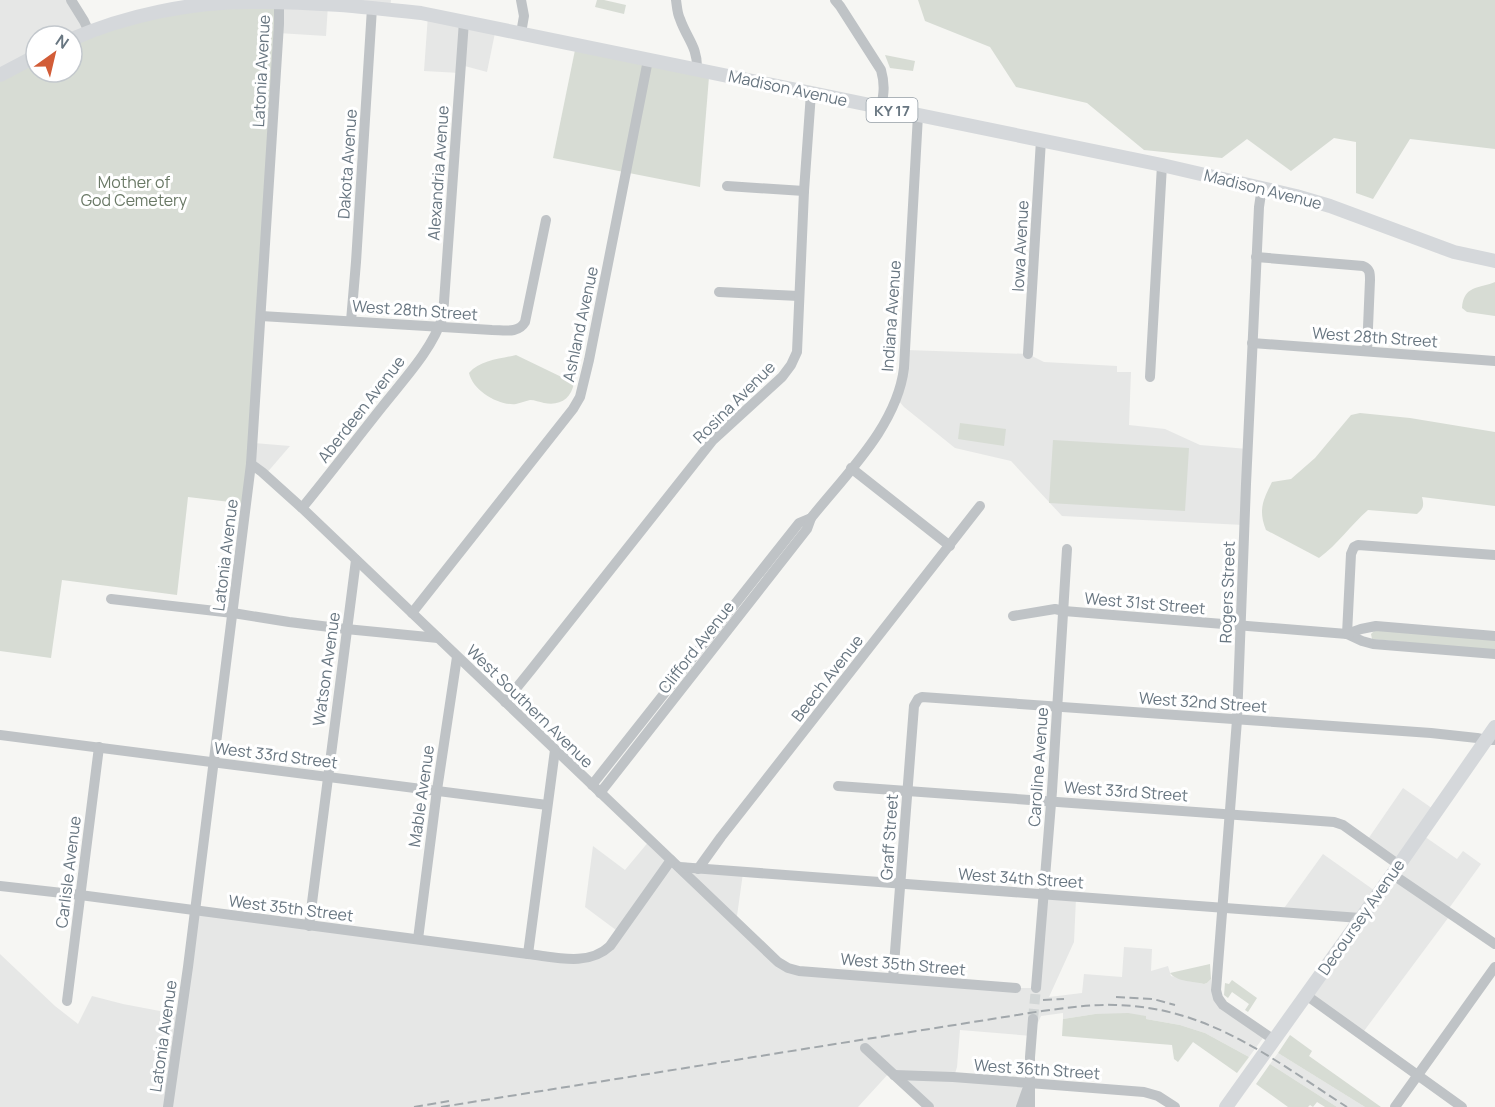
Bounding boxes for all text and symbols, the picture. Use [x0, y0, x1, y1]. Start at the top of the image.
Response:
street label: Latonia Avenue [247, 14, 275, 128]
north arrow [24, 24, 84, 84]
text: N [51, 29, 73, 54]
street label: Madison Avenue [727, 65, 849, 111]
road number: KY 17 [866, 98, 918, 122]
street label: Alexandria Avenue [422, 105, 454, 241]
street label: Dakota Avenue [332, 108, 362, 220]
street label: Madison Avenue [1202, 164, 1324, 214]
park label: Mother of God Cemetery [81, 171, 188, 211]
street label: Iowa Avenue [1007, 200, 1033, 292]
street label: Indiana Avenue [876, 260, 906, 372]
street label: Ashland Avenue [557, 264, 603, 384]
street label: West 28th Street [351, 295, 479, 325]
street label: West 28th Street [1311, 322, 1439, 352]
street label: Aberdeen Avenue [312, 351, 410, 467]
street label: Rosina Avenue [688, 356, 780, 448]
street label: Latonia Avenue [207, 498, 243, 612]
street label: Rogers Street [1214, 540, 1240, 644]
street label: West 31st Street [1084, 587, 1206, 619]
street label: Clifford Avenue [653, 596, 739, 698]
street label: Watson Avenue [307, 611, 345, 727]
street label: Beech Avenue [786, 630, 868, 726]
street label: West Southern Avenue [462, 639, 598, 773]
street label: West 32nd Street [1138, 687, 1268, 717]
street label: Caroline Avenue [1023, 707, 1053, 827]
street label: West 33rd Street [213, 737, 339, 773]
street label: Mable Avenue [403, 744, 439, 848]
street label: West 33rd Street [1063, 776, 1189, 806]
street label: Graff Street [875, 793, 903, 881]
street label: Carlisle Avenue [50, 815, 86, 929]
street label: Decoursey Avenue [1313, 855, 1409, 979]
street label: West 34th Street [958, 863, 1084, 893]
street label: West 35th Street [227, 889, 355, 927]
street label: West 35th Street [839, 948, 967, 980]
street label: Latonia Avenue [144, 979, 182, 1093]
street label: West 36th Street [973, 1054, 1101, 1084]

